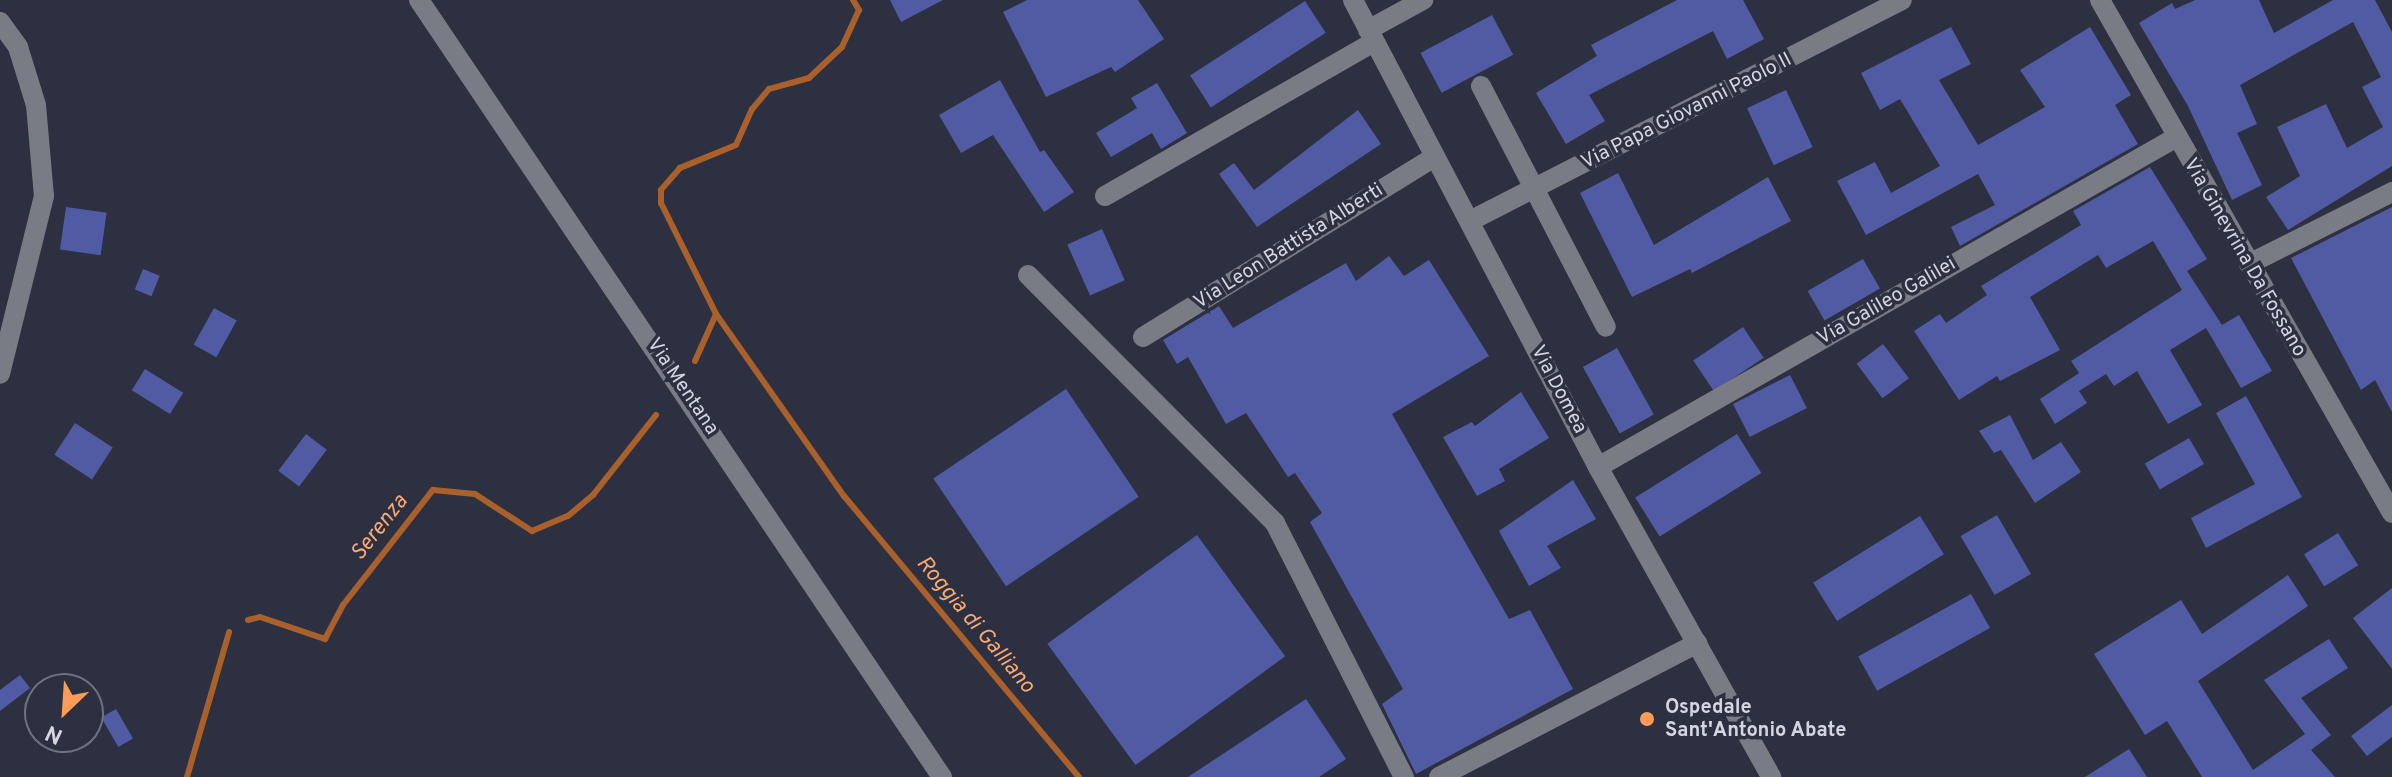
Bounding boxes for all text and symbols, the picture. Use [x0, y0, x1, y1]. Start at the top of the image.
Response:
street label: Via Papa Giovanni Paolo II [1578, 48, 1796, 176]
street label: Via Ginevrina Da Fossano [2177, 155, 2311, 361]
street label: Via Leon Battista Alberti [1190, 179, 1388, 315]
street label: Via Galileo Galilei [1814, 253, 1960, 351]
street label: Via Mentana [641, 334, 723, 440]
street label: Via Domea [1525, 342, 1591, 438]
water label: Serenza [346, 490, 414, 566]
water label: Roggia di Galliano [910, 551, 1040, 699]
north arrow [24, 673, 104, 753]
place label: Ospedale Sant'Antonio Abate [1665, 696, 1847, 743]
marker: Ospedale Sant'Antonio Abate [1636, 708, 1658, 730]
text: N [42, 718, 67, 749]

